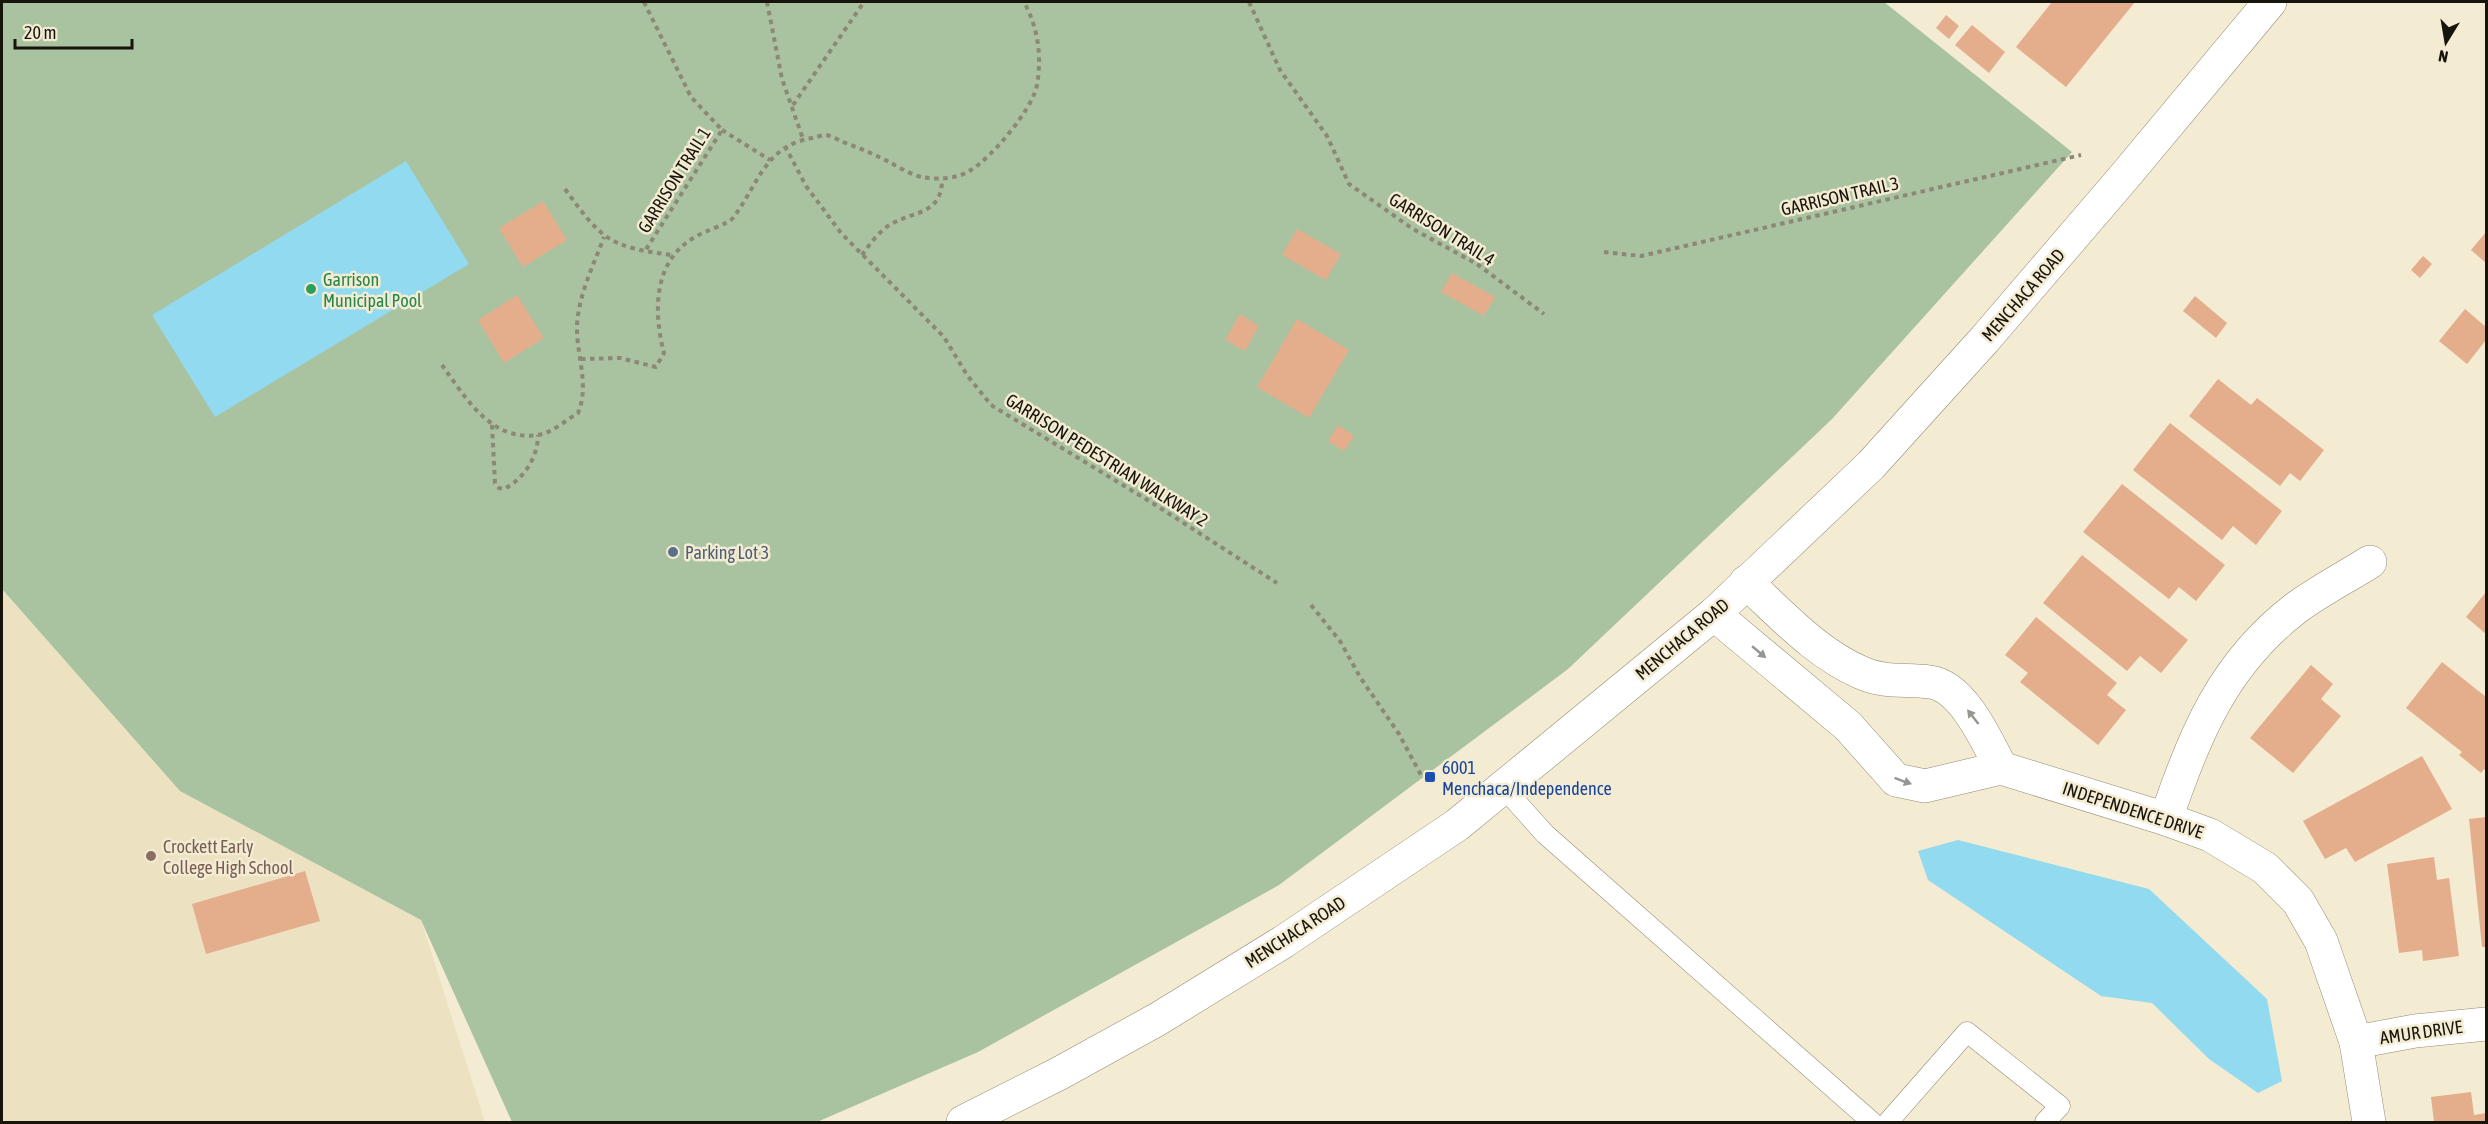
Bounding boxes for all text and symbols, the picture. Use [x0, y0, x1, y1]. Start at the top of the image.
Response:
scale bar [15, 12, 132, 50]
north arrow [2416, 12, 2476, 72]
text: 20 m [24, 22, 56, 43]
text: N [2437, 47, 2449, 66]
street label: GARRISON TRAIL 1 [633, 123, 715, 237]
street label: GARRISON TRAIL 3 [1779, 172, 1901, 220]
street label: GARRISON TRAIL 4 [1385, 188, 1499, 270]
street label: MENCHACA ROAD [1977, 245, 2069, 345]
place label: Garrison Municipal Pool [323, 269, 422, 311]
marker: Garrison Municipal Pool [304, 282, 318, 296]
street label: GARRISON PEDESTRIAN WALKWAY 2 [1002, 389, 1212, 531]
place label: Parking Lot 3 [685, 542, 769, 563]
marker: Parking Lot 3 [666, 545, 680, 559]
street label: MENCHACA ROAD [1631, 594, 1733, 684]
one-way arrow [1751, 645, 1767, 658]
one-way arrow [1966, 709, 1979, 725]
place label: 6001 Menchaca/Independence [1442, 757, 1612, 799]
marker: 6001 Menchaca/Independence [1423, 770, 1437, 784]
one-way arrow [1894, 776, 1912, 786]
street label: INDEPENDENCE DRIVE [2060, 777, 2206, 843]
place label: Crockett Early College High School [163, 836, 294, 878]
marker: Crockett Early College High School [144, 849, 158, 863]
street label: MENCHACA ROAD [1241, 892, 1349, 972]
street label: AMUR DRIVE [2378, 1016, 2464, 1048]

